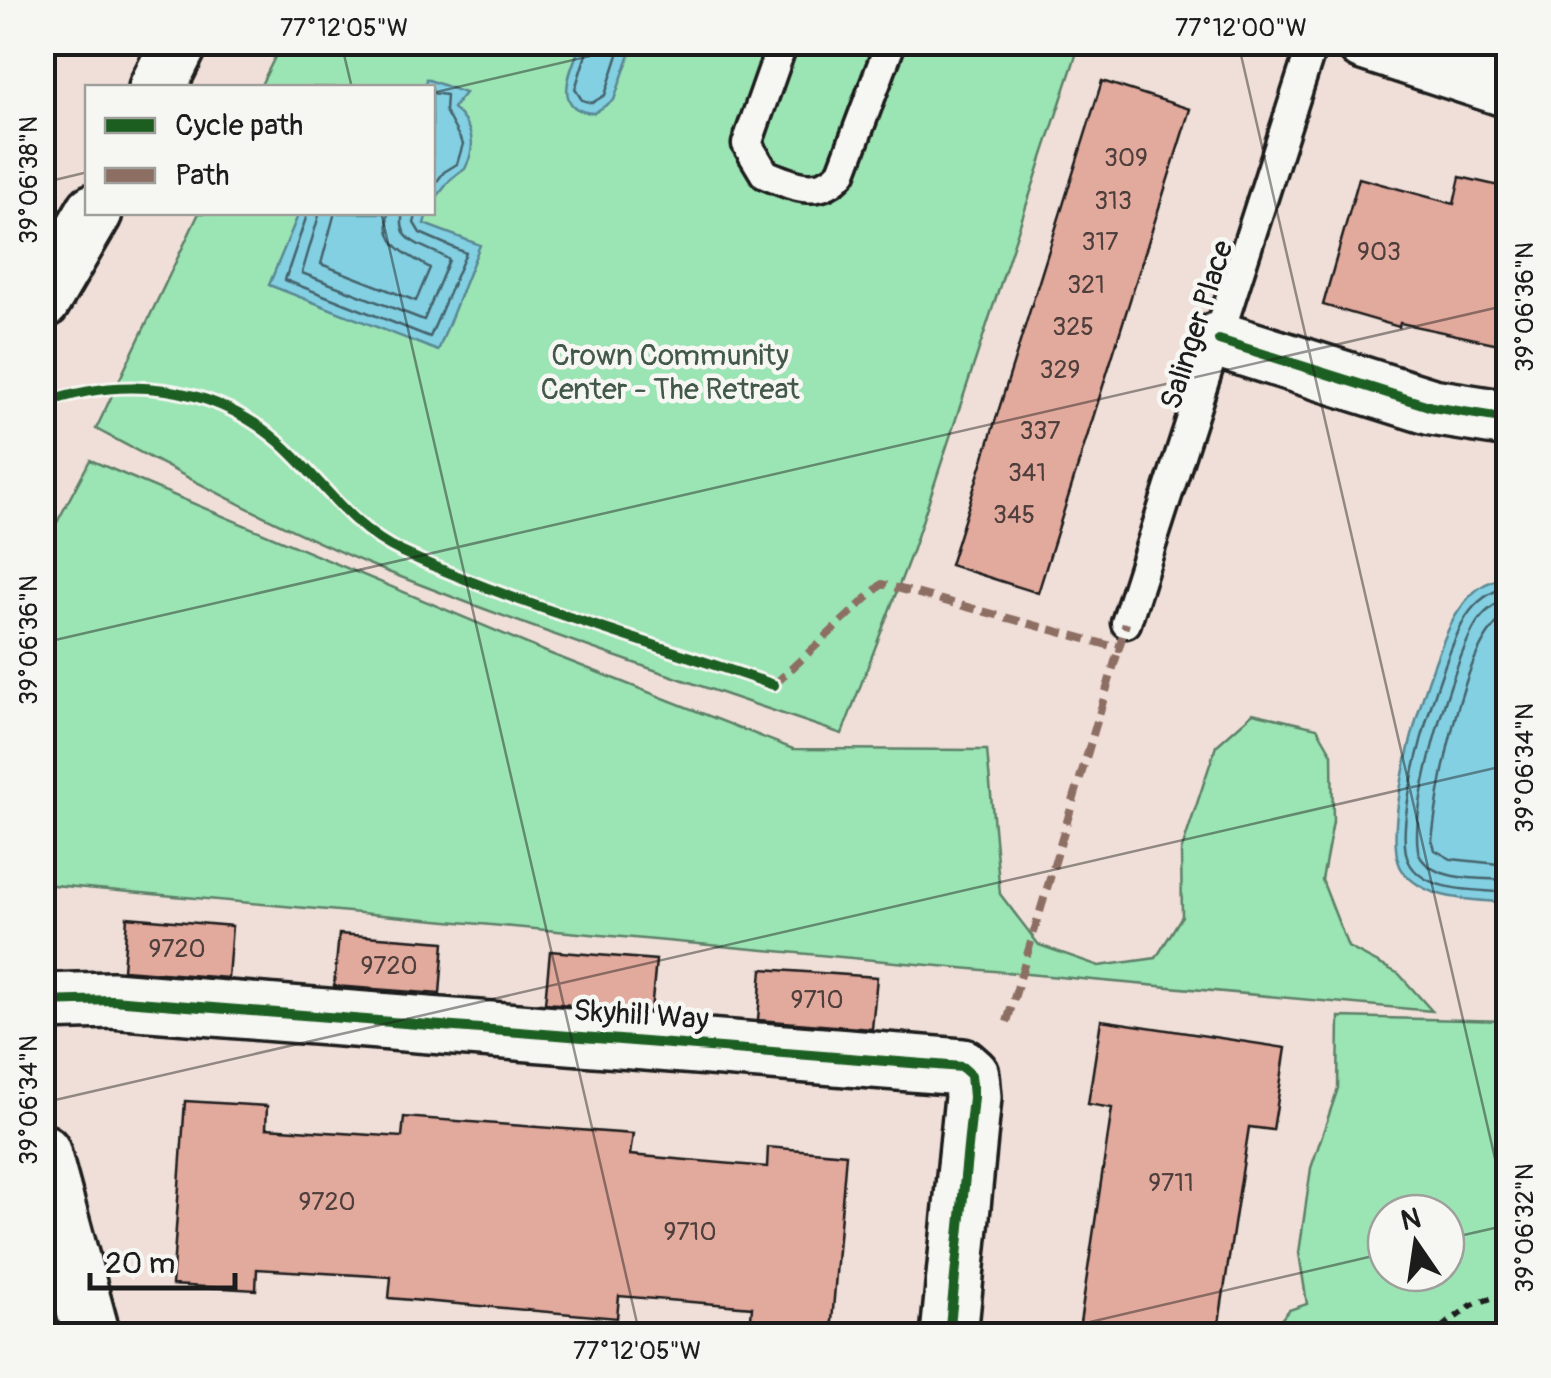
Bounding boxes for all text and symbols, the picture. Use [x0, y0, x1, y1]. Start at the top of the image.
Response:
text: 77°12'05"W [280, 13, 408, 44]
text: 77°12'00"W [1175, 13, 1307, 44]
legend [85, 85, 435, 215]
text: Cycle path [175, 107, 303, 144]
text: 39°06'38"N [14, 116, 45, 244]
house number: 309 [1104, 143, 1148, 174]
text: Path [175, 157, 230, 194]
house number: 313 [1094, 186, 1132, 217]
house number: 317 [1082, 227, 1118, 258]
street label: Salinger Place [1152, 236, 1242, 414]
house number: 903 [1357, 237, 1401, 268]
text: 39°06'36"N [1510, 242, 1541, 372]
house number: 321 [1067, 270, 1105, 301]
house number: 325 [1052, 312, 1094, 343]
park label: Crown Community Center - The Retreat [540, 337, 800, 408]
house number: 329 [1040, 355, 1080, 386]
house number: 337 [1019, 416, 1061, 447]
house number: 341 [1008, 458, 1046, 489]
house number: 345 [993, 500, 1035, 531]
text: 39°06'36"N [14, 575, 45, 705]
text: 39°06'34"N [1510, 703, 1541, 833]
house number: 9720 [148, 934, 206, 965]
house number: 9720 [360, 951, 418, 982]
house number: 9710 [791, 985, 843, 1016]
street label: Skyhill Way [572, 992, 710, 1038]
text: 39°06'34"N [14, 1035, 45, 1165]
text: 39°06'32"N [1510, 1163, 1541, 1293]
house number: 9711 [1148, 1168, 1194, 1199]
house number: 9720 [298, 1187, 356, 1218]
north arrow [1366, 1193, 1466, 1293]
text: N [1398, 1201, 1424, 1239]
house number: 9710 [664, 1217, 716, 1248]
scale bar [90, 1228, 235, 1290]
text: 20 m [105, 1245, 175, 1282]
text: 77°12'05"W [573, 1336, 701, 1367]

